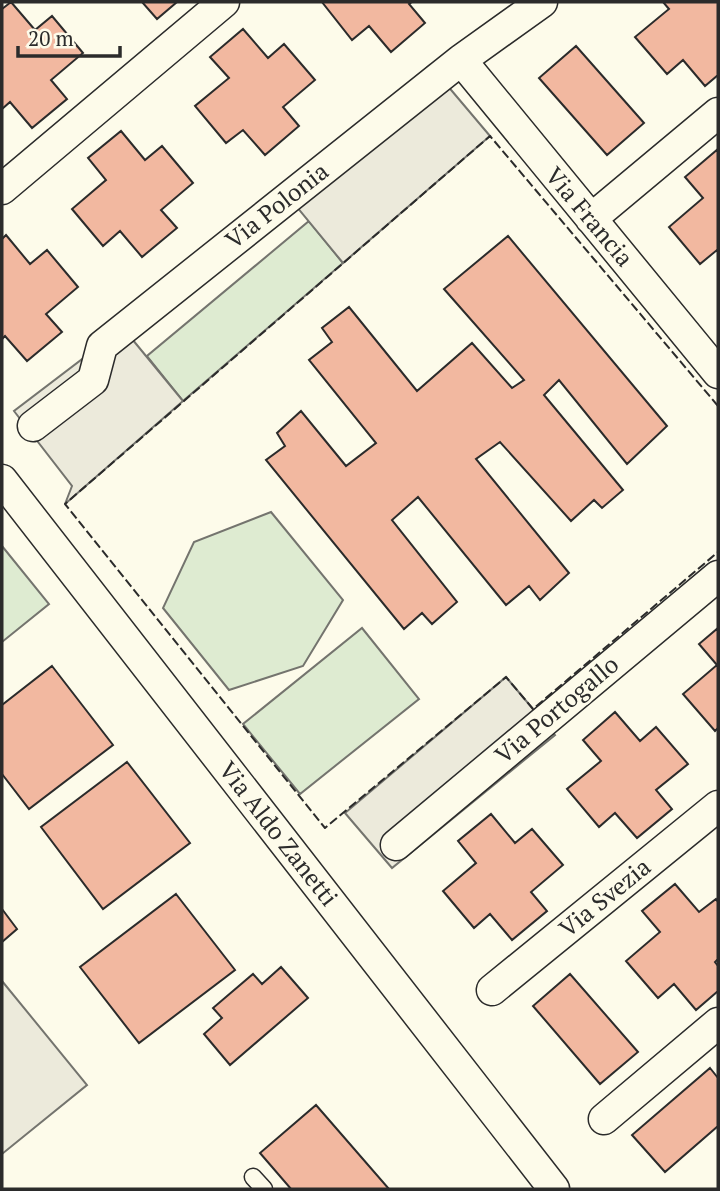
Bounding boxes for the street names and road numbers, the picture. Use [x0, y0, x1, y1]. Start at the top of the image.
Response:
street label: Via Polonia [218, 155, 335, 256]
street label: Via Francia [539, 160, 641, 273]
street label: Via Portogallo [488, 648, 625, 770]
street label: Via Aldo Zanetti [212, 754, 345, 912]
street label: Via Svezia [552, 850, 657, 944]

